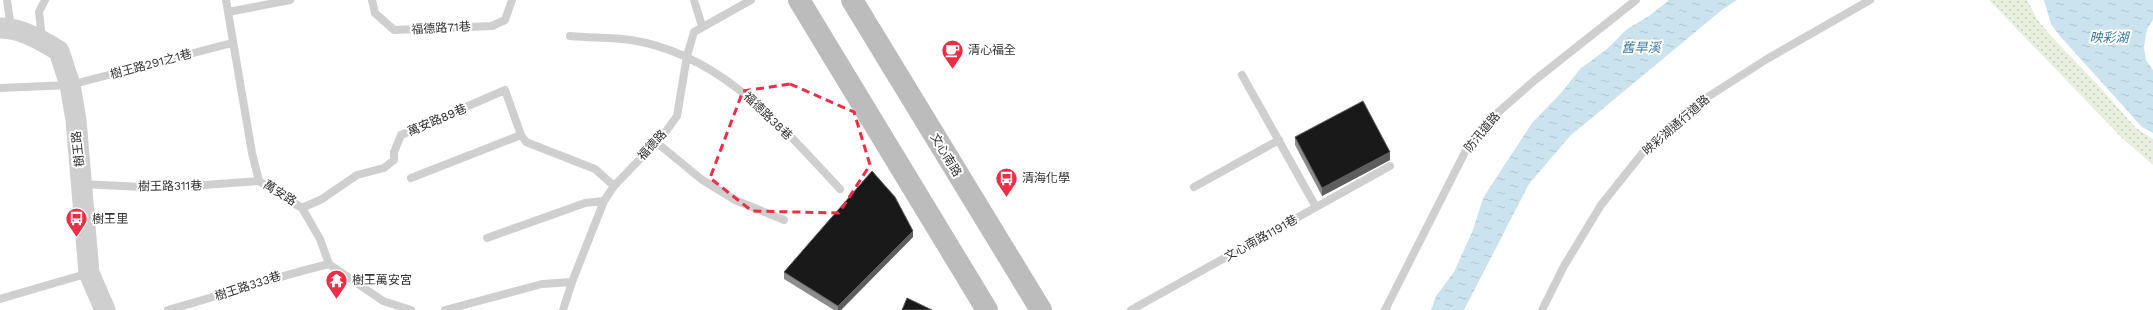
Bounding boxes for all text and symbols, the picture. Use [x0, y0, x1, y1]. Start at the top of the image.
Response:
street label: 福德路71巷 [411, 19, 471, 37]
water label: 映彩湖 [2089, 30, 2130, 45]
cafe icon: 清心福全 [940, 37, 966, 70]
water label: 舊旱溪 [1621, 40, 1662, 55]
place label: 清心福全 [968, 43, 1016, 57]
street label: 樹王路291之1巷 [109, 46, 193, 82]
street label: 福德路38巷 [741, 89, 795, 143]
street label: 映彩湖通行道路 [1640, 92, 1712, 158]
street label: 萬安路89巷 [405, 101, 469, 139]
street label: 防汛道路 [1461, 109, 1503, 155]
street label: 福德路 [635, 127, 669, 163]
street label: 樹王路 [69, 130, 87, 168]
street label: 文心南路 [928, 131, 964, 179]
bus stop icon: 清海化學 [993, 165, 1019, 198]
place label: 清海化學 [1022, 171, 1070, 185]
street label: 樹王路311巷 [138, 178, 202, 194]
street label: 萬安路 [261, 178, 299, 208]
bus stop icon: 樹王里 [63, 206, 89, 239]
place label: 樹王里 [92, 212, 128, 226]
street label: 文心南路1191巷 [1222, 212, 1300, 264]
temple icon: 樹王萬安宮 [324, 267, 350, 300]
street label: 樹王路333巷 [213, 269, 283, 303]
place label: 樹王萬安宮 [352, 273, 412, 287]

